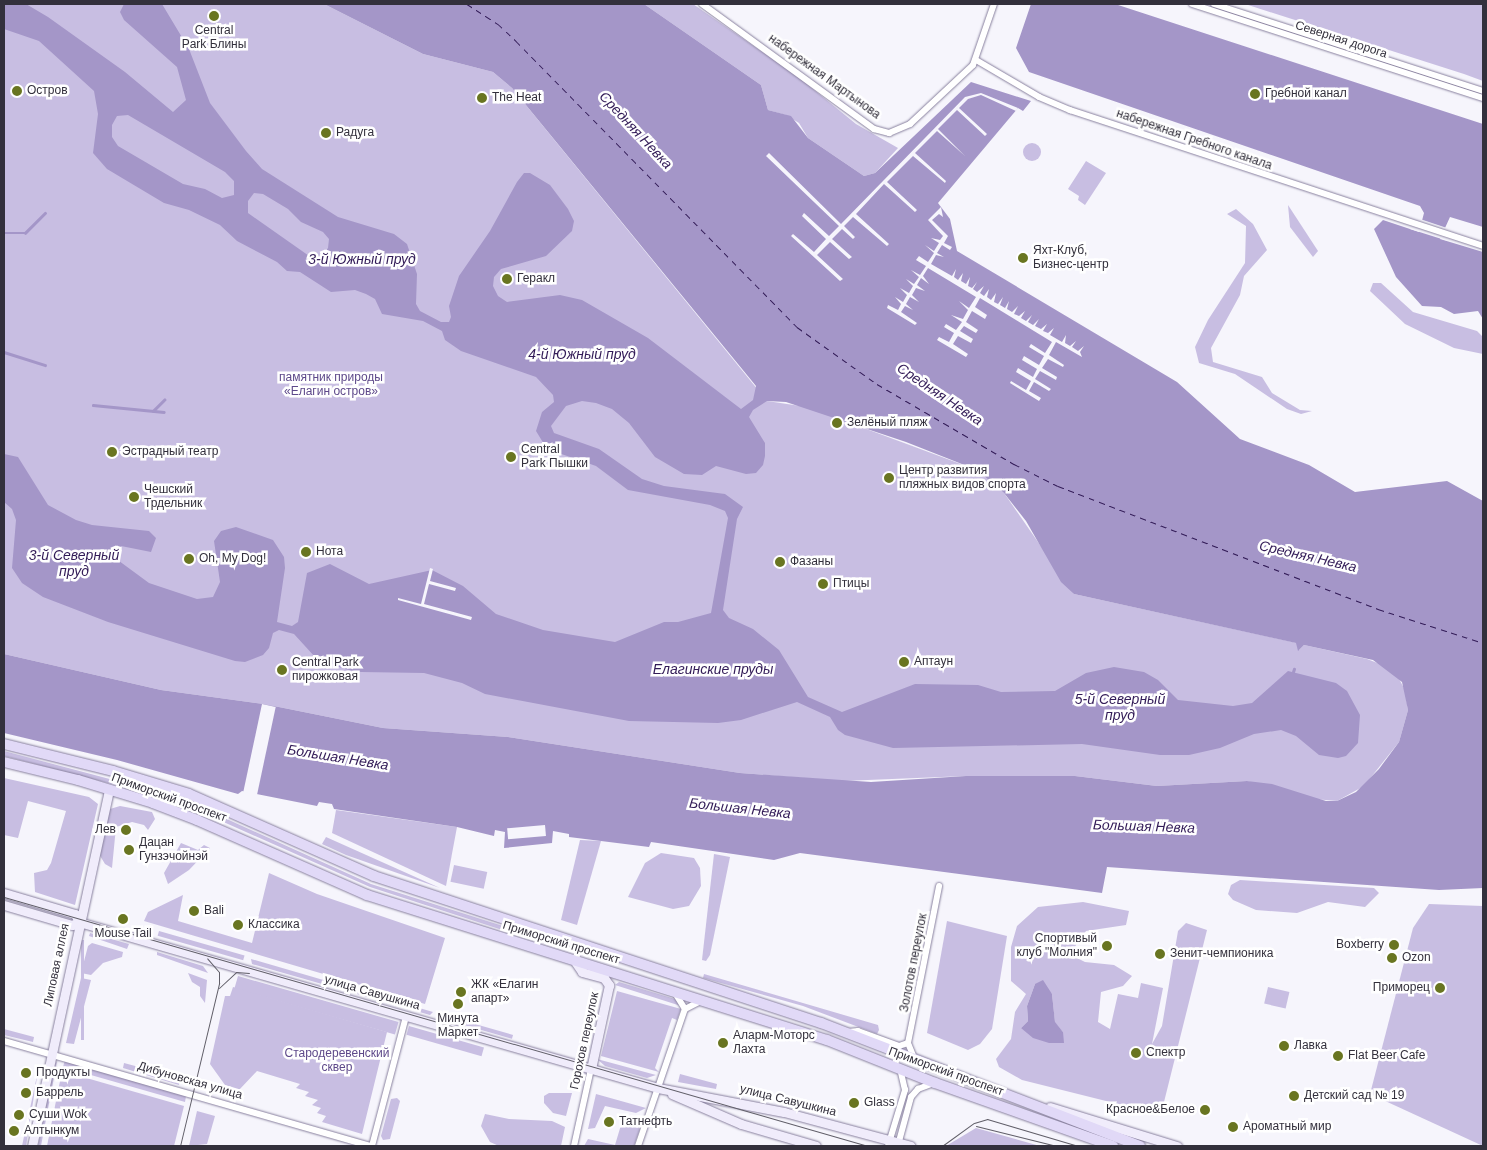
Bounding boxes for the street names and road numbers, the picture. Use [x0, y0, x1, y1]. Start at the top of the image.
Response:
street label: Северная дорога [1293, 18, 1389, 62]
street label: набережная Мартынова [765, 32, 883, 122]
street label: набережная Гребного канала [1114, 107, 1274, 173]
street label: Приморский проспект [109, 770, 229, 826]
street label: Золотов переулок [897, 912, 931, 1014]
street label: Приморский проспект [501, 918, 621, 968]
street label: Липовая аллея [41, 922, 73, 1008]
street label: улица Савушкина [323, 972, 421, 1014]
street label: Горохов переулок [568, 991, 602, 1091]
street label: Приморский проспект [886, 1044, 1006, 1100]
street label: Дибуновская улица [136, 1059, 244, 1103]
street label: улица Савушкина [738, 1082, 838, 1120]

